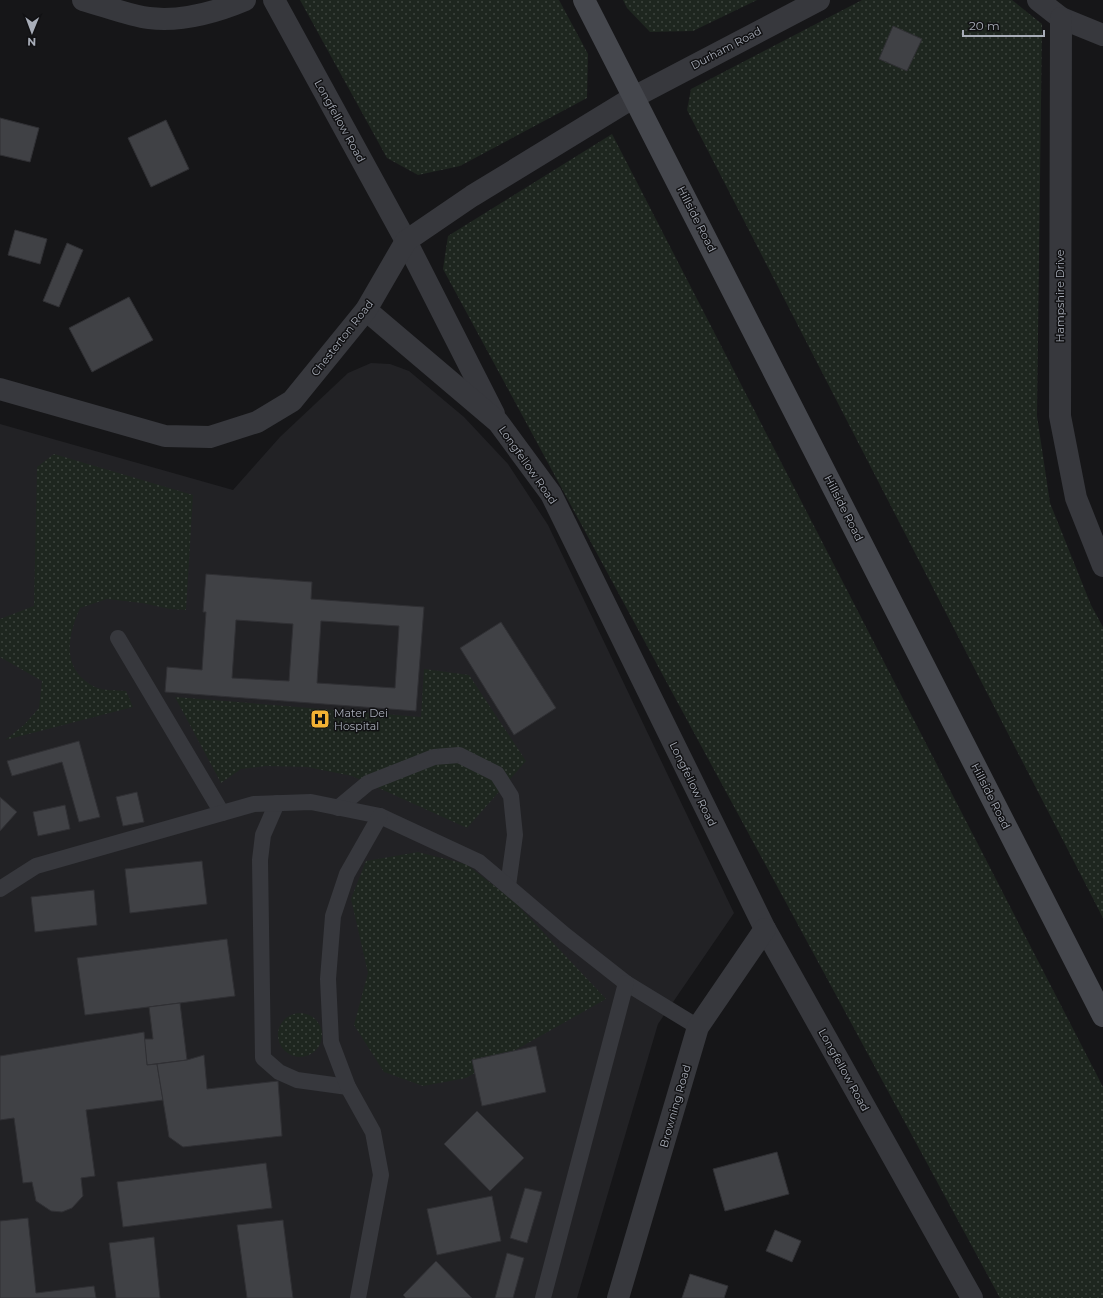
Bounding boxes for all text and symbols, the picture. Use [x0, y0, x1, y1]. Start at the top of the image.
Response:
north arrow [12, 12, 52, 52]
scale bar [963, 12, 1044, 38]
text: 20 m [969, 18, 1000, 33]
street label: Durham Road [688, 23, 764, 73]
text: N [27, 35, 36, 49]
street label: Longfellow Road [311, 77, 369, 165]
street label: Hillside Road [674, 184, 720, 254]
street label: Hampshire Drive [1053, 249, 1067, 342]
street label: Chesterton Road [308, 297, 376, 379]
street label: Longfellow Road [496, 423, 560, 507]
street label: Hillside Road [821, 473, 867, 543]
place label: Mater Dei Hospital [334, 706, 388, 733]
hospital icon: Mater Dei Hospital [309, 708, 331, 730]
street label: Longfellow Road [666, 739, 720, 829]
street label: Hillside Road [968, 761, 1014, 831]
street label: Longfellow Road [815, 1026, 873, 1114]
street label: Browning Road [656, 1063, 694, 1149]

